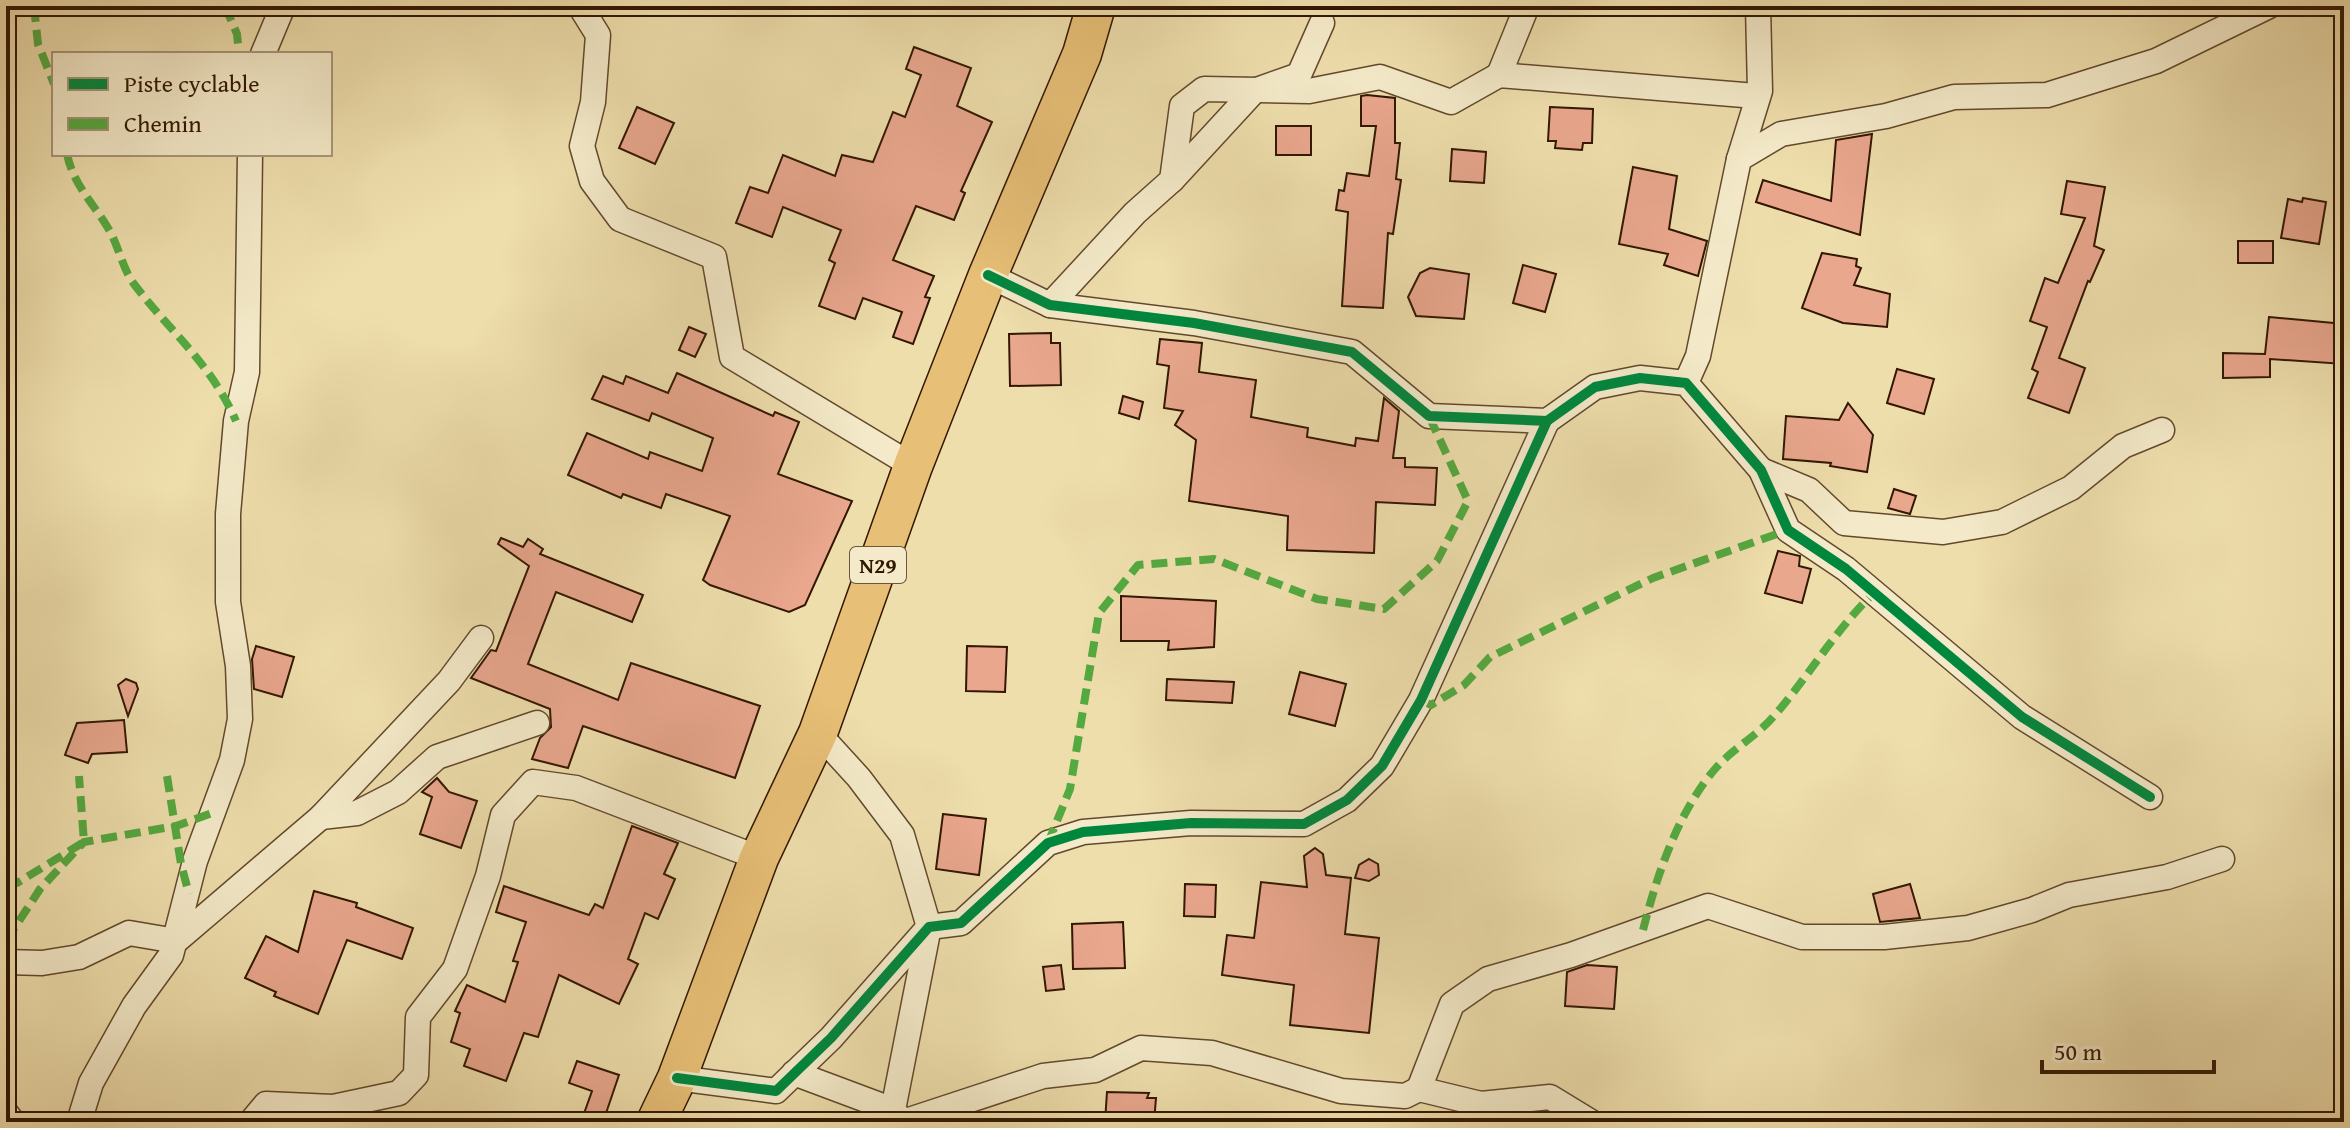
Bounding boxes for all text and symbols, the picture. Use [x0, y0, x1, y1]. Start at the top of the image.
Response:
legend [52, 52, 332, 156]
text: Piste cyclable [124, 66, 260, 101]
text: Chemin [124, 106, 202, 141]
road number: N29 [850, 547, 906, 583]
scale bar [2042, 1024, 2214, 1074]
text: 50 m [2054, 1034, 2102, 1069]

